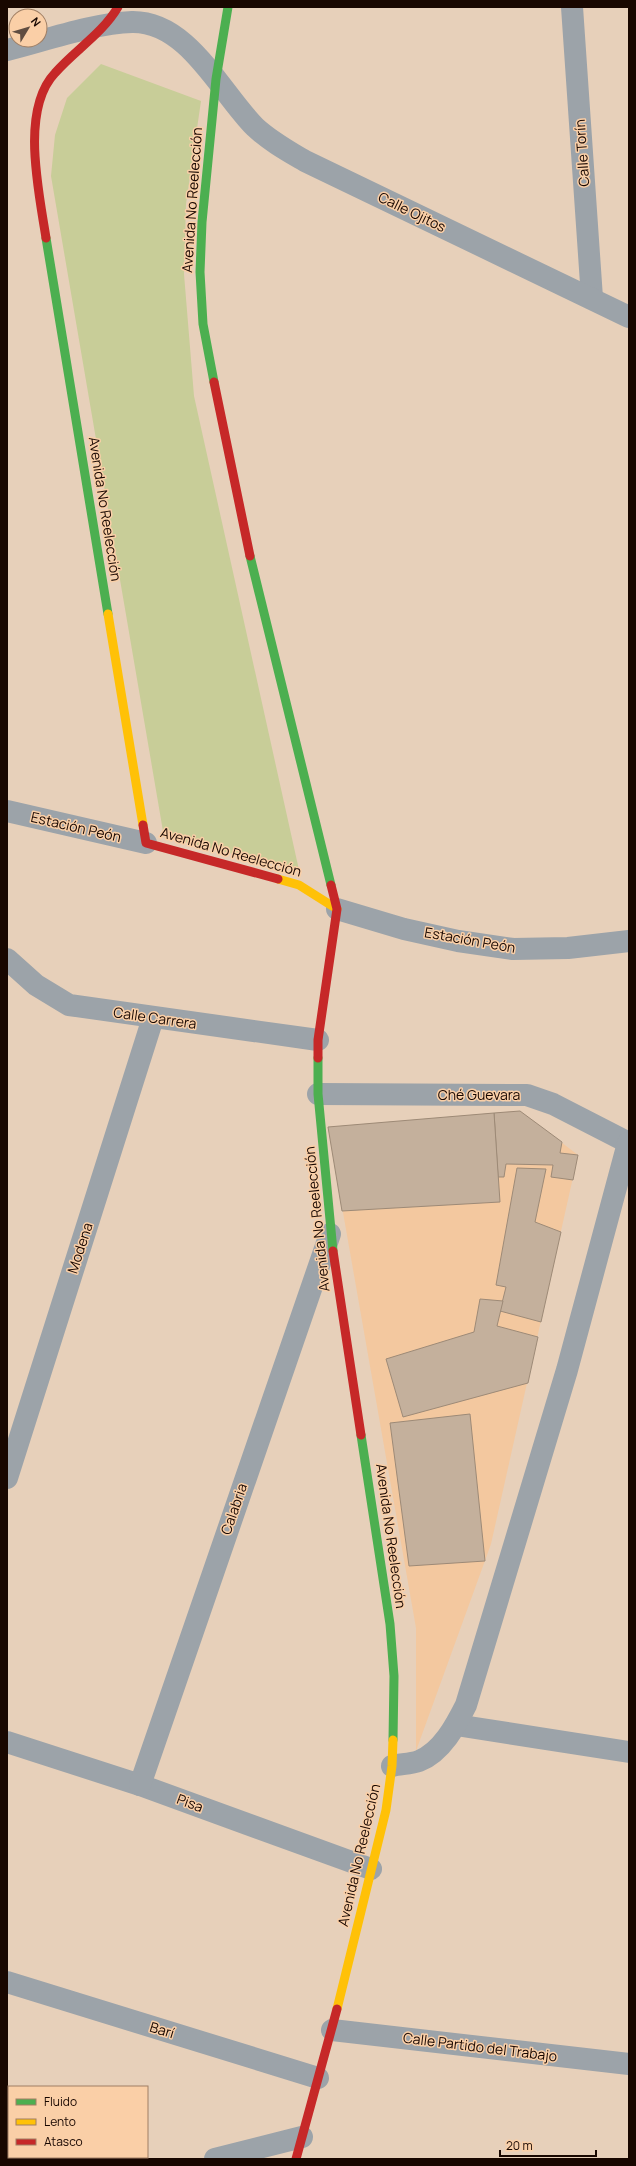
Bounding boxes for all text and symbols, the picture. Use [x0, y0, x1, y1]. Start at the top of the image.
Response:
north arrow [8, 8, 48, 48]
text: N [28, 14, 45, 29]
street label: Calle Torín [570, 119, 593, 187]
street label: Avenida No Reelección [177, 127, 206, 273]
street label: Calle Ojitos [375, 187, 449, 236]
street label: Avenida No Reelección [85, 435, 126, 582]
street label: Estación Peón [29, 807, 123, 846]
street label: Avenida No Reelección [158, 822, 304, 881]
street label: Estación Peón [423, 922, 517, 957]
street label: Calle Carrera [112, 1002, 198, 1033]
street label: Ché Guevara [438, 1085, 520, 1104]
street label: Avenida No Reelección [299, 1146, 334, 1293]
street label: Modena [62, 1220, 97, 1276]
street label: Avenida No Reelección [372, 1462, 411, 1609]
street label: Calabria [216, 1481, 251, 1537]
street label: Avenida No Reelección [333, 1782, 384, 1928]
street label: Pisa [174, 1789, 206, 1816]
street label: Barí [148, 2017, 177, 2042]
street label: Calle Partido del Trabajo [402, 2028, 558, 2065]
legend [8, 2086, 148, 2158]
text: Fluido [44, 2093, 77, 2110]
text: Lento [44, 2113, 76, 2130]
scale bar [500, 2132, 596, 2158]
text: Atasco [44, 2133, 83, 2150]
text: 20 m [506, 2137, 533, 2154]

